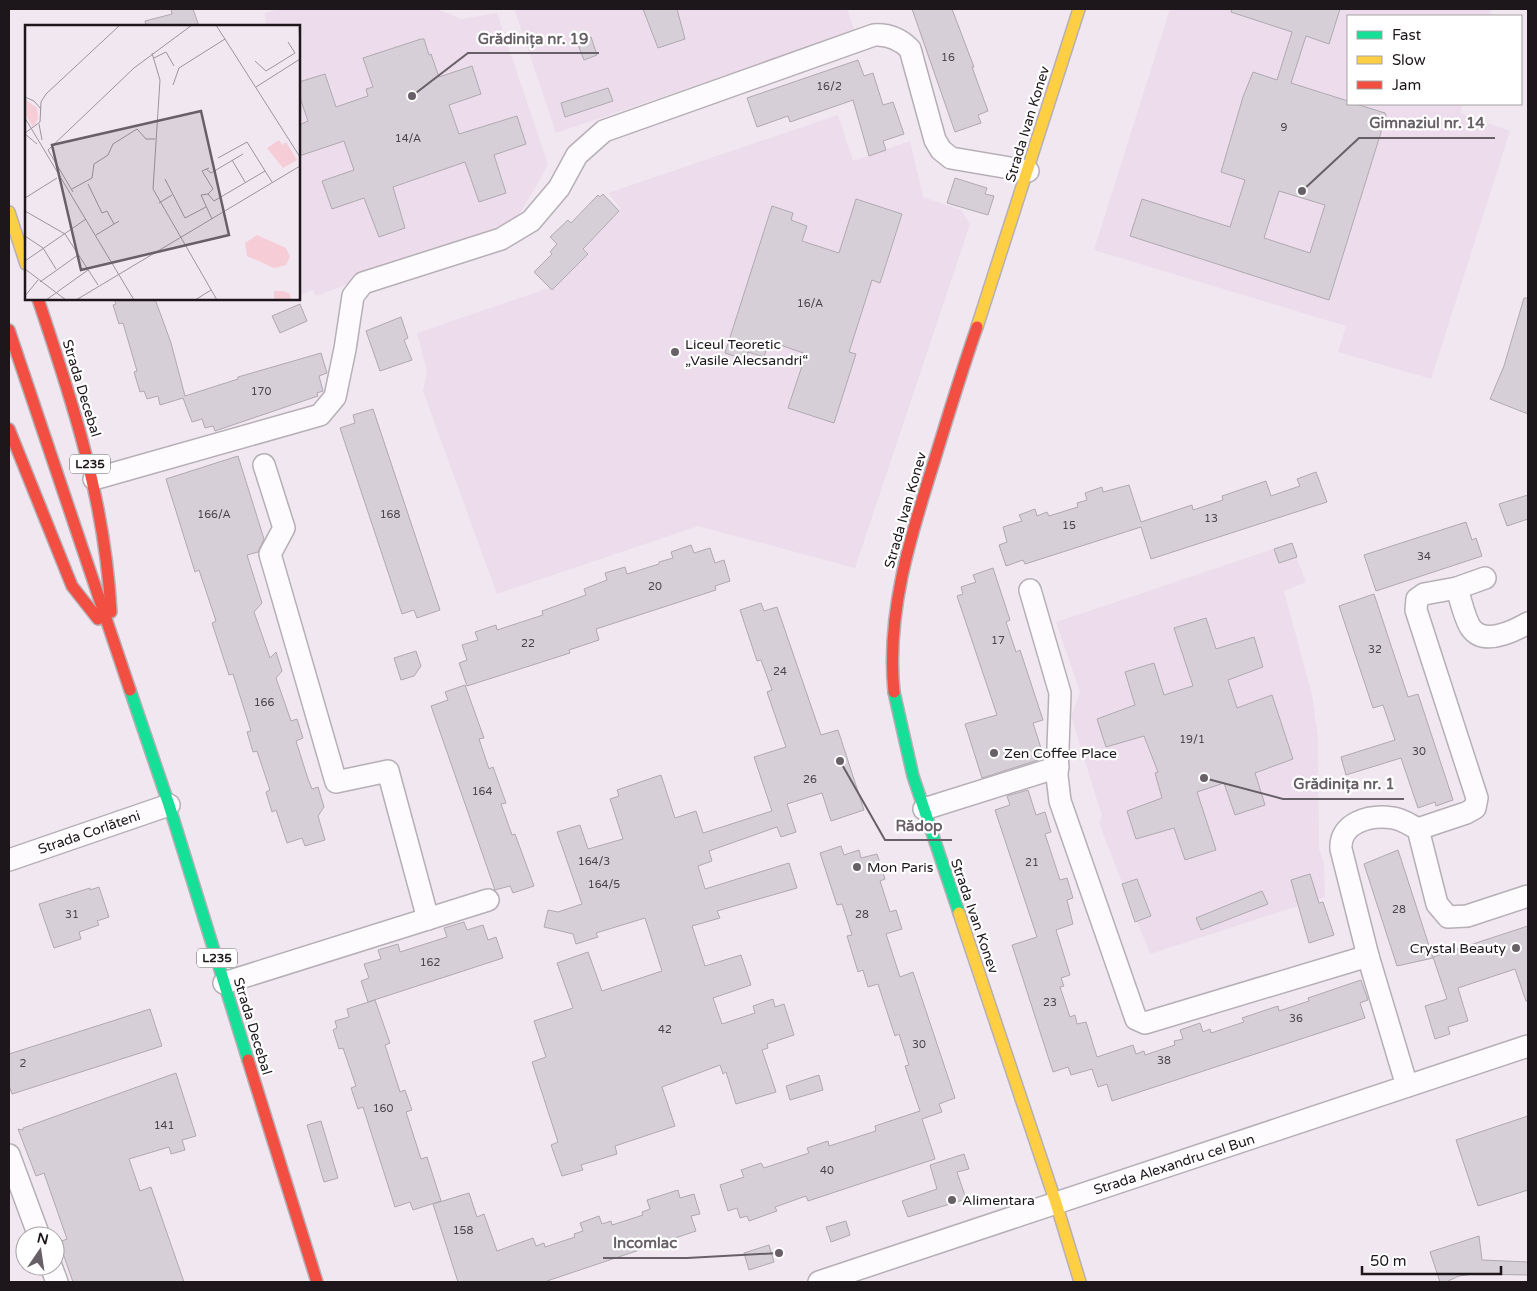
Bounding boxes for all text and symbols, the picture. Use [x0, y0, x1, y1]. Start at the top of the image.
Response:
legend [1347, 15, 1522, 105]
callout: Grădinița nr. 19 [468, 23, 599, 53]
inset map [25, 25, 300, 300]
text: Fast [1392, 26, 1422, 44]
text: Grădinița nr. 19 [478, 30, 588, 49]
house number: 16 [941, 51, 955, 64]
text: Slow [1392, 51, 1426, 69]
street label: Strada Ivan Konev [1002, 64, 1053, 184]
text: Jam [1392, 76, 1421, 94]
house number: 16/2 [816, 80, 842, 93]
callout: Gimnaziul nr. 14 [1359, 108, 1495, 138]
text: Gimnaziul nr. 14 [1369, 114, 1485, 132]
house number: 9 [1281, 121, 1288, 134]
house number: 14/A [395, 132, 421, 145]
house number: 16/A [797, 297, 823, 310]
place label: Liceul Teoretic „Vasile Alecsandri“ [685, 336, 808, 369]
street label: Strada Decebal [59, 337, 104, 439]
marker: Liceul Teoretic „Vasile Alecsandri“ [669, 346, 681, 358]
house number: 170 [251, 385, 271, 398]
street label: Strada Ivan Konev [881, 449, 930, 570]
road number: L235 [70, 454, 110, 474]
house number: 166/A [197, 508, 231, 521]
house number: 168 [380, 508, 400, 521]
house number: 13 [1204, 512, 1218, 525]
house number: 15 [1062, 519, 1076, 532]
house number: 34 [1417, 550, 1431, 563]
house number: 20 [648, 580, 662, 593]
house number: 17 [991, 634, 1005, 647]
house number: 22 [521, 637, 535, 650]
house number: 32 [1368, 643, 1382, 656]
house number: 24 [773, 665, 787, 678]
house number: 166 [254, 696, 274, 709]
house number: 19/1 [1179, 733, 1205, 746]
place label: Zen Coffee Place [1004, 745, 1117, 762]
house number: 30 [1412, 745, 1426, 758]
marker: Zen Coffee Place [988, 747, 1000, 759]
callout: Grădinița nr. 1 [1283, 769, 1404, 799]
house number: 26 [803, 773, 817, 786]
text: Grădinița nr. 1 [1293, 775, 1395, 794]
house number: 164 [472, 785, 492, 798]
street label: Strada Corlăteni [36, 807, 143, 858]
callout: Rădop [885, 810, 952, 840]
text: Rădop [895, 817, 943, 836]
house number: 164/3 [578, 855, 610, 868]
house number: 21 [1025, 856, 1039, 869]
street label: Strada Ivan Konev [947, 857, 1002, 976]
place label: Mon Paris [867, 859, 934, 876]
marker: Mon Paris [851, 861, 863, 873]
house number: 164/5 [588, 878, 620, 891]
house number: 28 [1392, 903, 1406, 916]
house number: 31 [65, 908, 79, 921]
house number: 28 [855, 908, 869, 921]
place label: Crystal Beauty [1410, 940, 1506, 957]
marker: Crystal Beauty [1510, 942, 1522, 954]
road number: L235 [197, 948, 237, 968]
house number: 162 [420, 956, 440, 969]
street label: Strada Decebal [230, 975, 275, 1077]
house number: 23 [1043, 996, 1057, 1009]
house number: 36 [1289, 1012, 1303, 1025]
house number: 42 [658, 1023, 672, 1036]
house number: 30 [912, 1038, 926, 1051]
house number: 38 [1157, 1054, 1171, 1067]
house number: 2 [20, 1057, 27, 1070]
house number: 160 [373, 1102, 393, 1115]
house number: 141 [154, 1119, 174, 1132]
street label: Strada Alexandru cel Bun [1091, 1130, 1257, 1199]
house number: 40 [820, 1164, 834, 1177]
place label: Alimentara [962, 1192, 1035, 1209]
marker: Alimentara [946, 1194, 958, 1206]
house number: 158 [453, 1224, 473, 1237]
north arrow [15, 1226, 65, 1276]
callout: Incomlac [603, 1228, 687, 1258]
text: N [35, 1229, 50, 1248]
text: Incomlac [613, 1234, 677, 1252]
scale bar [1362, 1244, 1501, 1276]
text: 50 m [1370, 1252, 1407, 1270]

